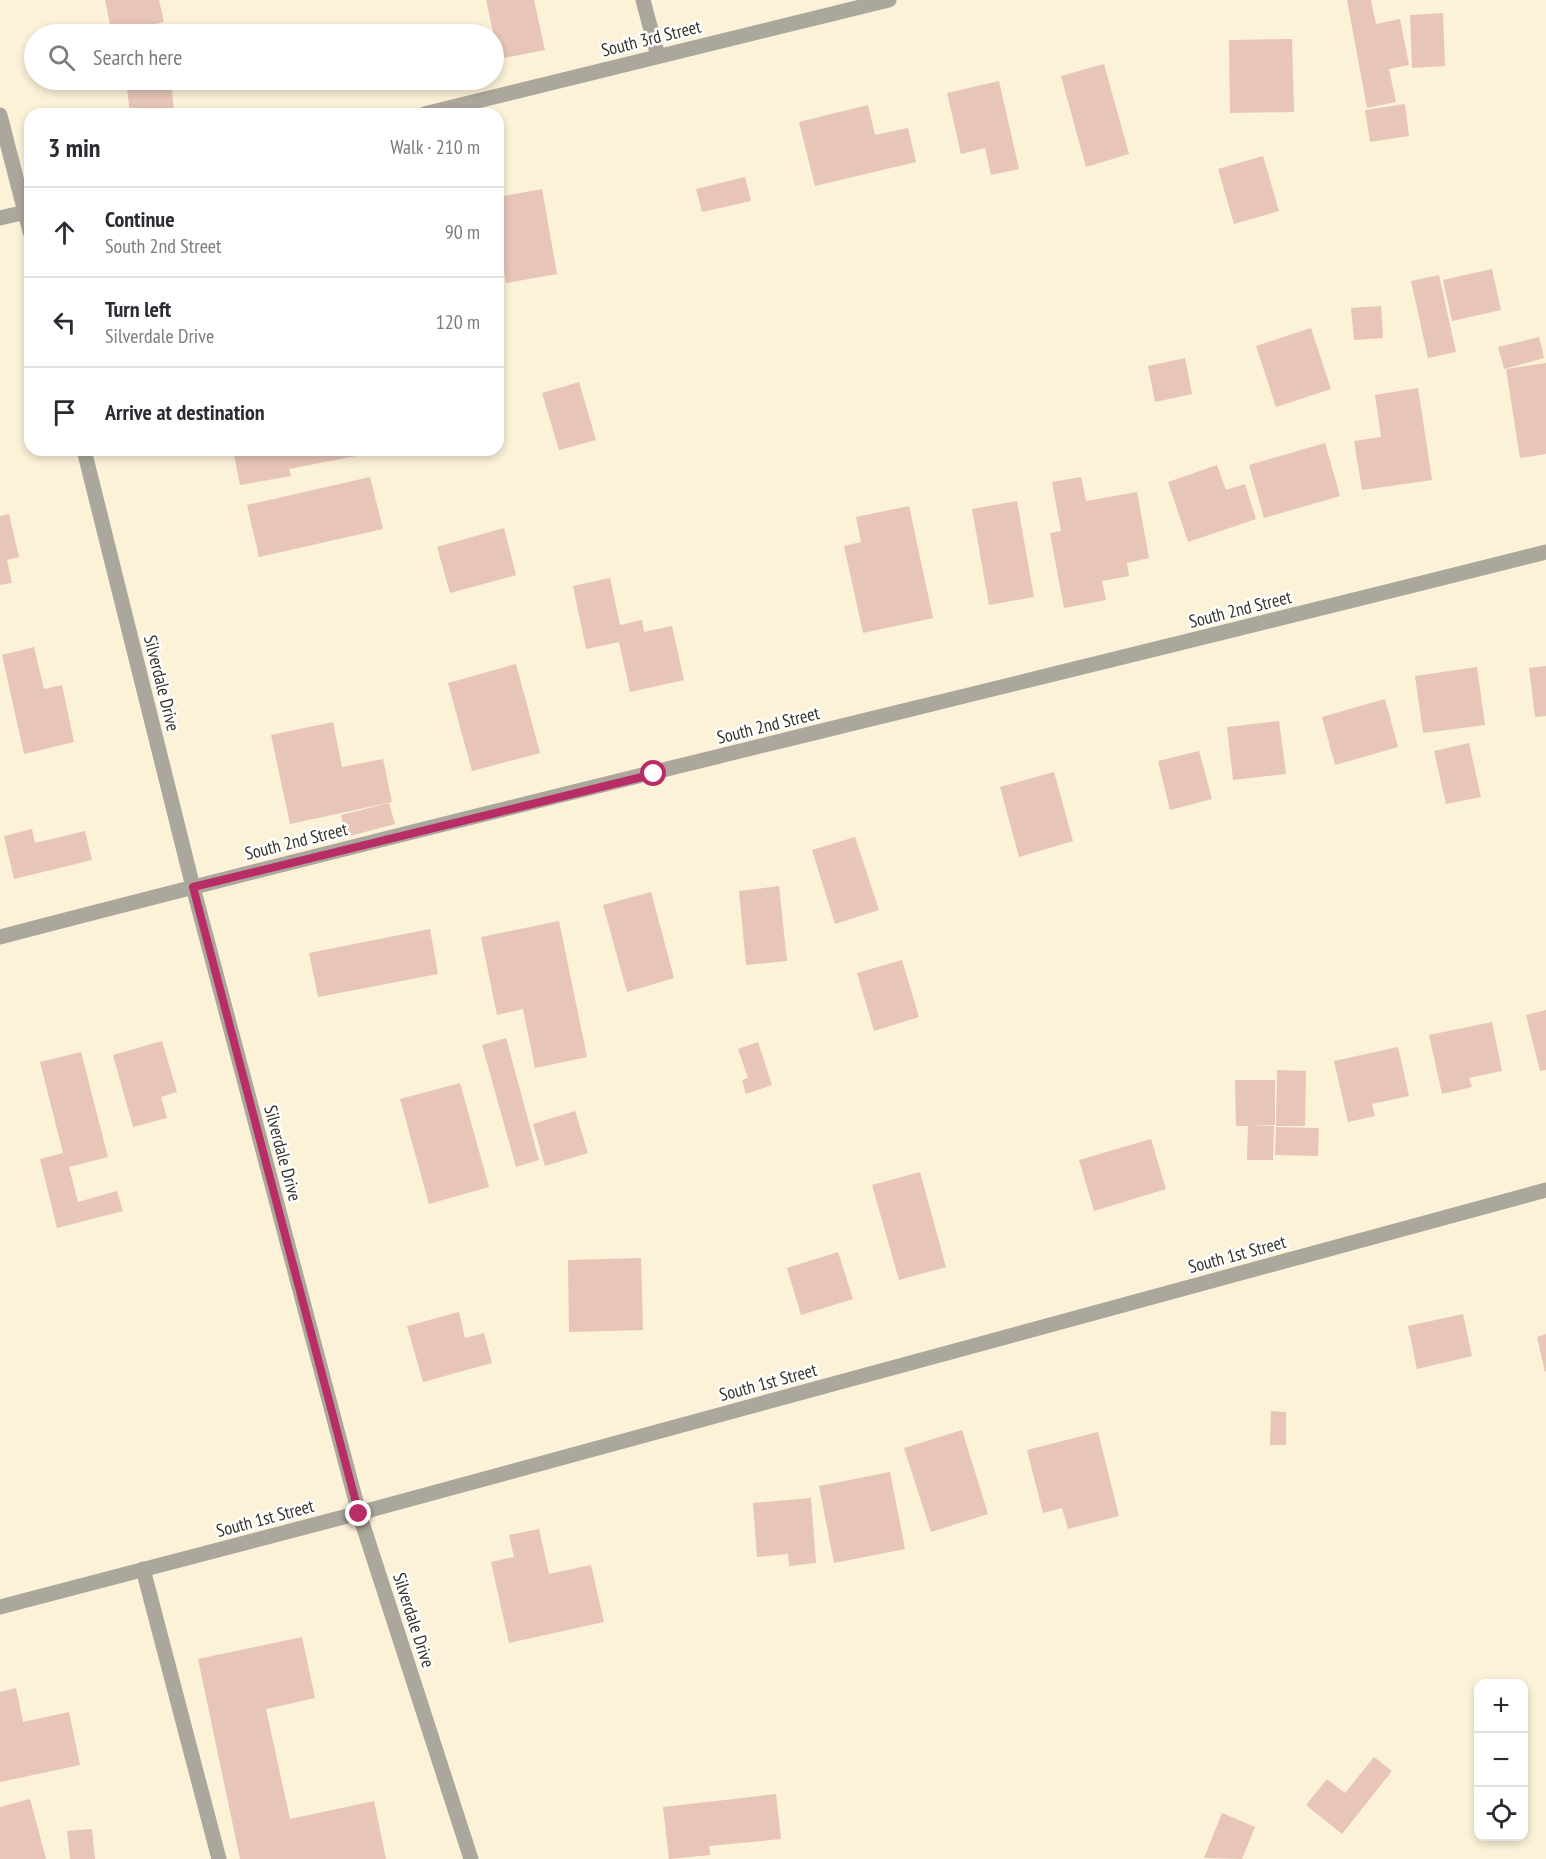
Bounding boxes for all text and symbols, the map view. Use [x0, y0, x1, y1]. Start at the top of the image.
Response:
street label: South 3rd Street [599, 15, 703, 61]
search box [24, 24, 504, 90]
icon: search [45, 41, 78, 74]
text: Search here [93, 43, 182, 71]
text: 3 min [48, 131, 101, 164]
text: Walk · 210 m [390, 134, 480, 160]
text: Continue [105, 205, 175, 233]
icon: ahead [48, 216, 81, 249]
text: 90 m [445, 219, 480, 245]
text: South 2nd Street [105, 233, 222, 259]
text: Turn left [105, 295, 171, 323]
icon: left [48, 306, 81, 339]
text: 120 m [436, 309, 480, 335]
text: Silverdale Drive [105, 323, 214, 349]
icon: arrive [48, 396, 81, 429]
text: Arrive at destination [105, 398, 265, 426]
street label: South 2nd Street [1186, 585, 1294, 633]
street label: Silverdale Drive [139, 633, 185, 733]
street label: South 2nd Street [714, 701, 822, 749]
route start [640, 760, 666, 786]
street label: South 2nd Street [242, 817, 350, 865]
street label: Silverdale Drive [259, 1103, 307, 1203]
street label: South 1st Street [1186, 1230, 1288, 1278]
street label: South 1st Street [717, 1358, 819, 1406]
street label: South 1st Street [214, 1494, 316, 1542]
route end [345, 1500, 371, 1526]
street label: Silverdale Drive [388, 1570, 440, 1670]
map controls [1474, 1679, 1528, 1841]
button: + [1474, 1679, 1528, 1733]
button: − [1474, 1733, 1528, 1787]
button: locate [1474, 1787, 1528, 1841]

